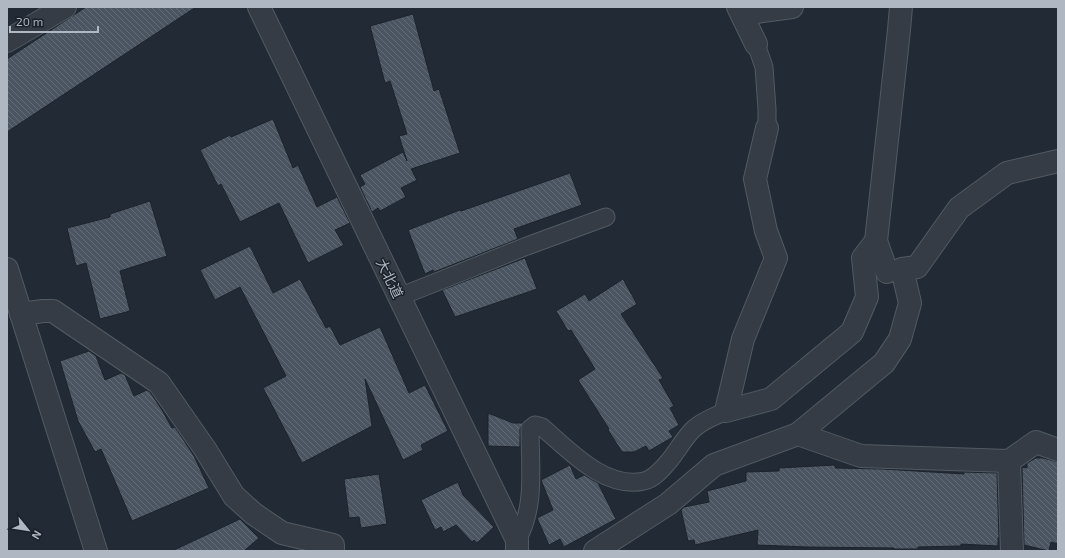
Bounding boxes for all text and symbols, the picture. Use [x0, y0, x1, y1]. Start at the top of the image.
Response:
scale bar [10, 8, 98, 34]
text: 20 m [16, 14, 43, 28]
street label: 大北道 [373, 255, 407, 301]
north arrow [8, 510, 48, 550]
text: N [29, 529, 45, 542]

